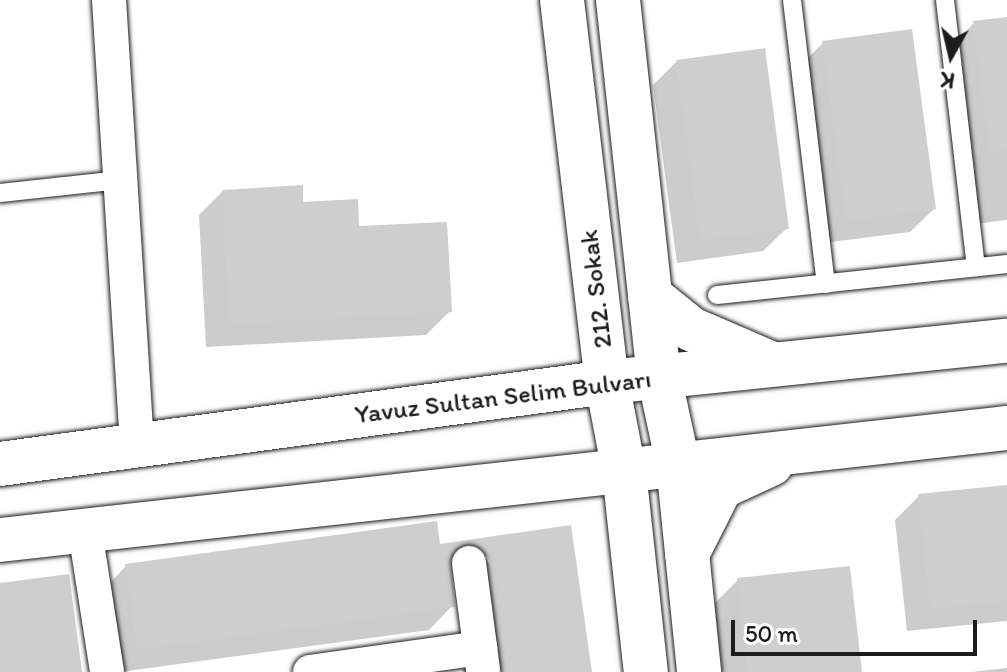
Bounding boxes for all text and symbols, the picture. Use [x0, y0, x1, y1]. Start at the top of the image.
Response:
north arrow [911, 16, 991, 96]
text: K [939, 66, 956, 95]
street label: 212. Sokak [573, 228, 619, 350]
street label: Yavuz Sultan Selim Bulvarı [353, 363, 653, 431]
scale bar [735, 604, 981, 654]
text: 50 m [745, 619, 798, 648]

